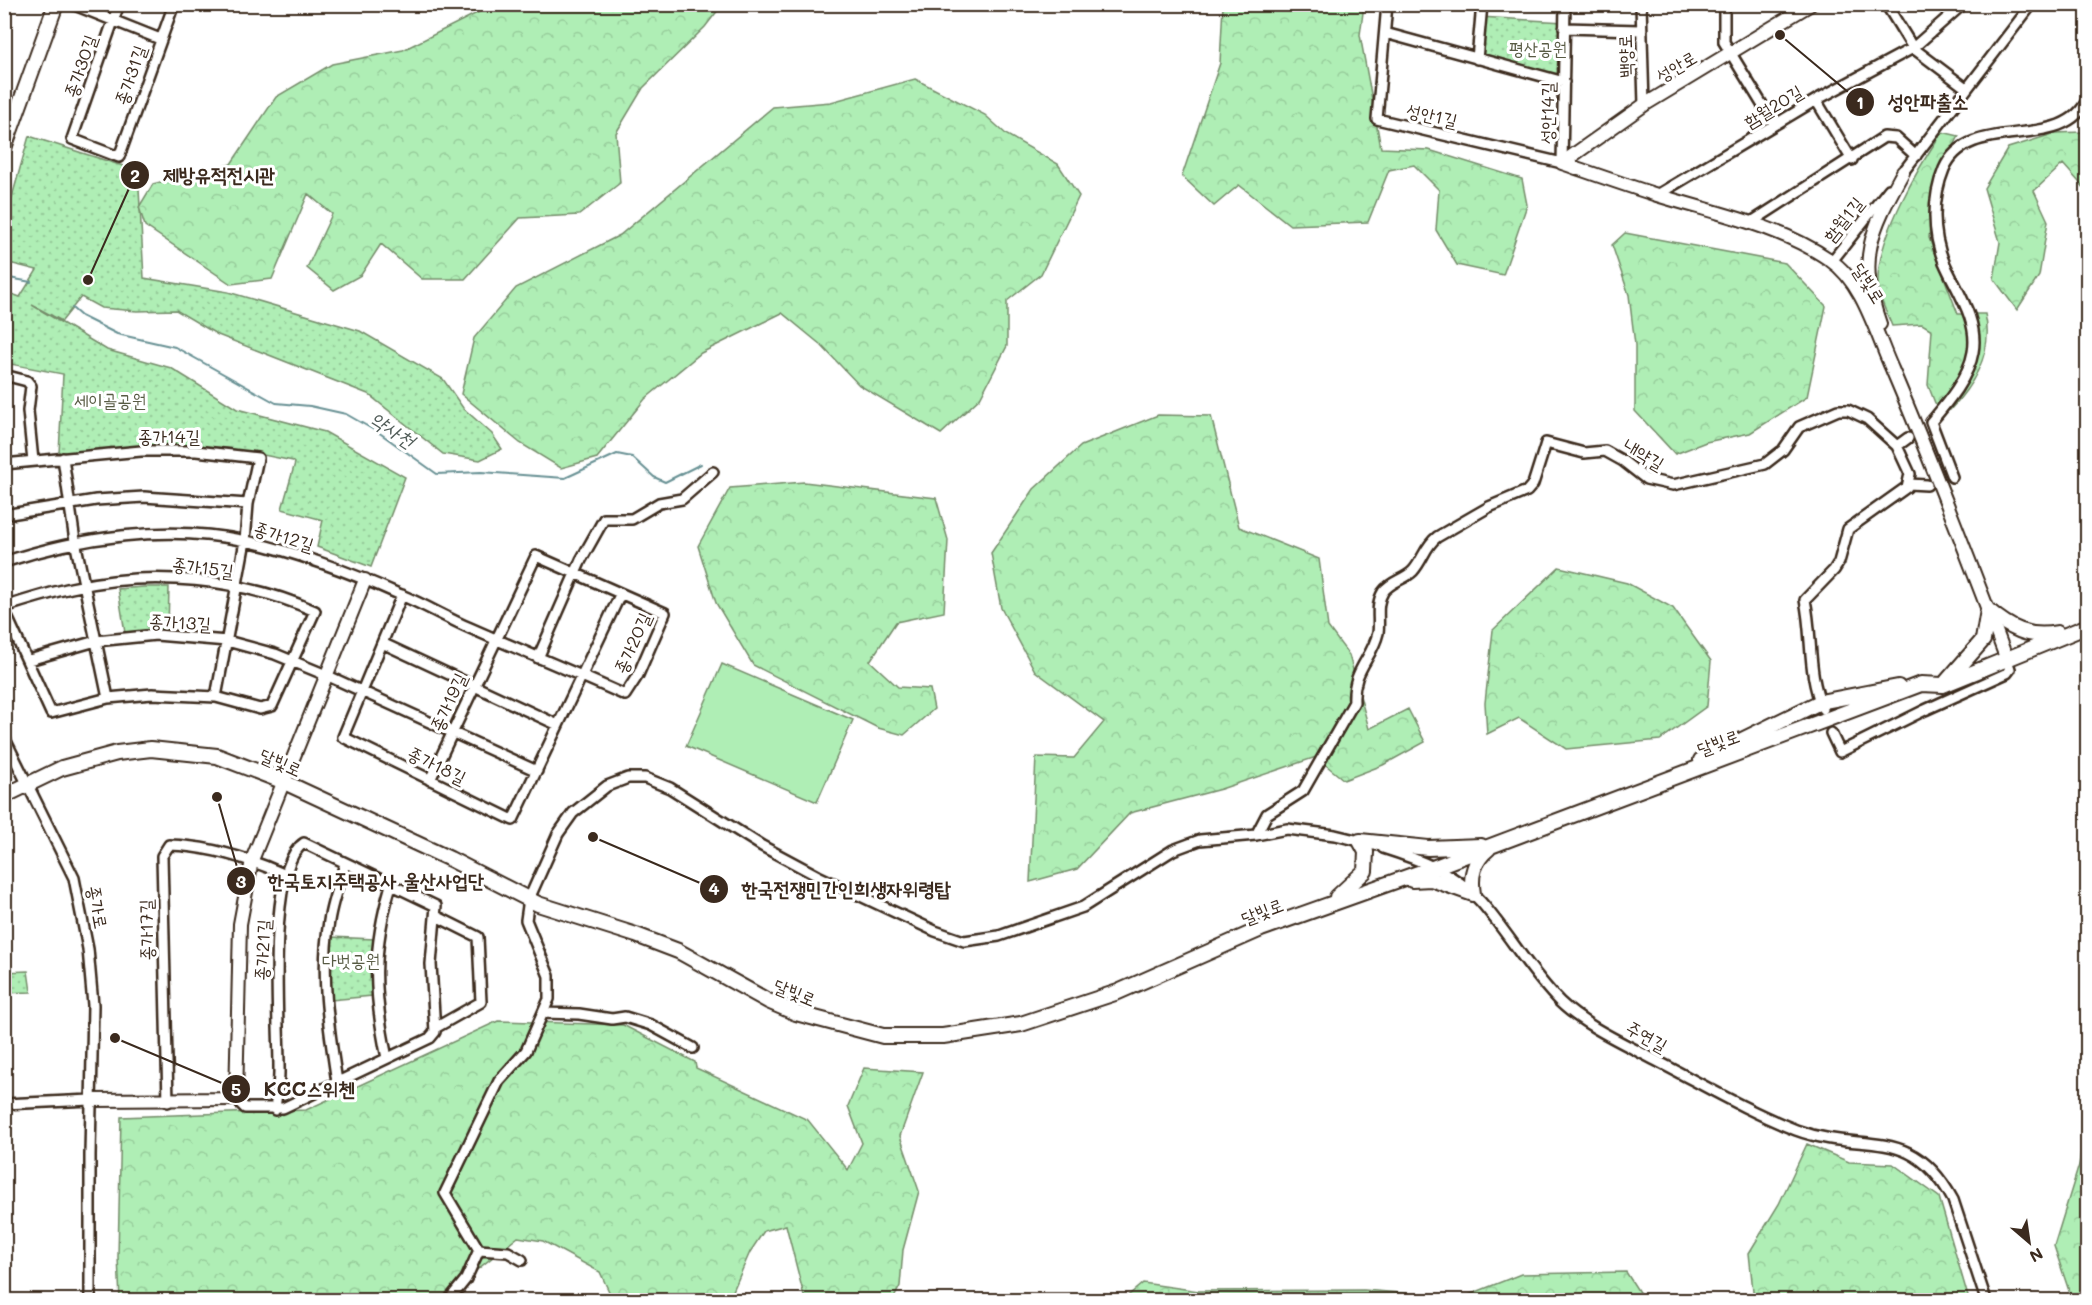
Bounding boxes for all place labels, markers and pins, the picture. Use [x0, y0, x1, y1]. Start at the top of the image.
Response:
callout: 성안파출소 [1845, 83, 1980, 121]
callout: 제방유적전시관 [120, 156, 287, 194]
callout: 한국토지주택공사 울산사업단 [226, 862, 496, 900]
callout: 한국전쟁민간인희생자위령탑 [699, 870, 962, 908]
callout: KCC스위첸 [221, 1070, 366, 1108]

